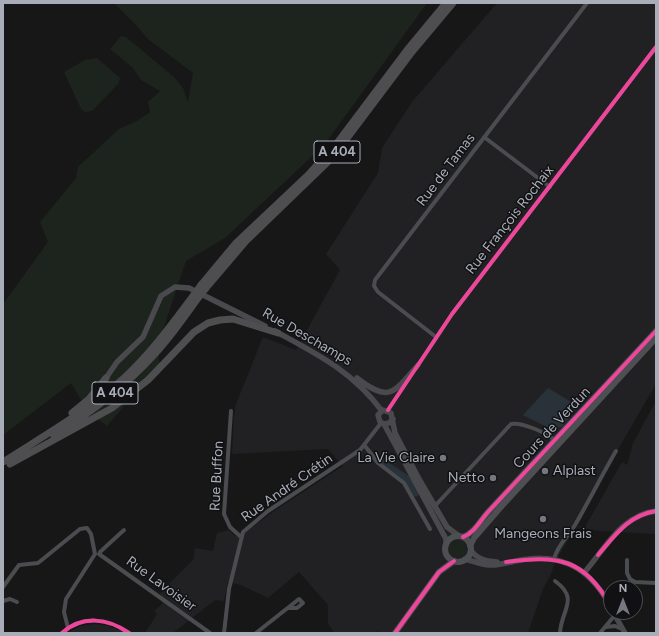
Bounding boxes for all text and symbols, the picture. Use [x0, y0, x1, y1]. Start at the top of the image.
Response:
street label: Rue de Tamas [413, 130, 479, 210]
road number: A 404 [314, 141, 360, 163]
street label: Rue François Rochaix [462, 162, 558, 278]
street label: Rue Deschamps [259, 305, 355, 369]
road number: A 404 [92, 382, 138, 404]
street label: Cours de Verdun [510, 384, 594, 472]
street label: Rue Buffon [207, 440, 227, 512]
street label: Rue André Crétin [238, 450, 336, 526]
place label: La Vie Claire [357, 450, 435, 466]
marker: La Vie Claire [438, 453, 448, 463]
place label: Alplast [553, 463, 596, 479]
marker: Alplast [540, 466, 550, 476]
place label: Netto [448, 470, 485, 486]
marker: Netto [488, 473, 498, 483]
marker: Mangeons Frais [538, 514, 548, 524]
place label: Mangeons Frais [494, 526, 592, 542]
street label: Rue Lavoisier [123, 553, 199, 615]
north arrow [603, 580, 643, 620]
text: N [619, 582, 627, 595]

